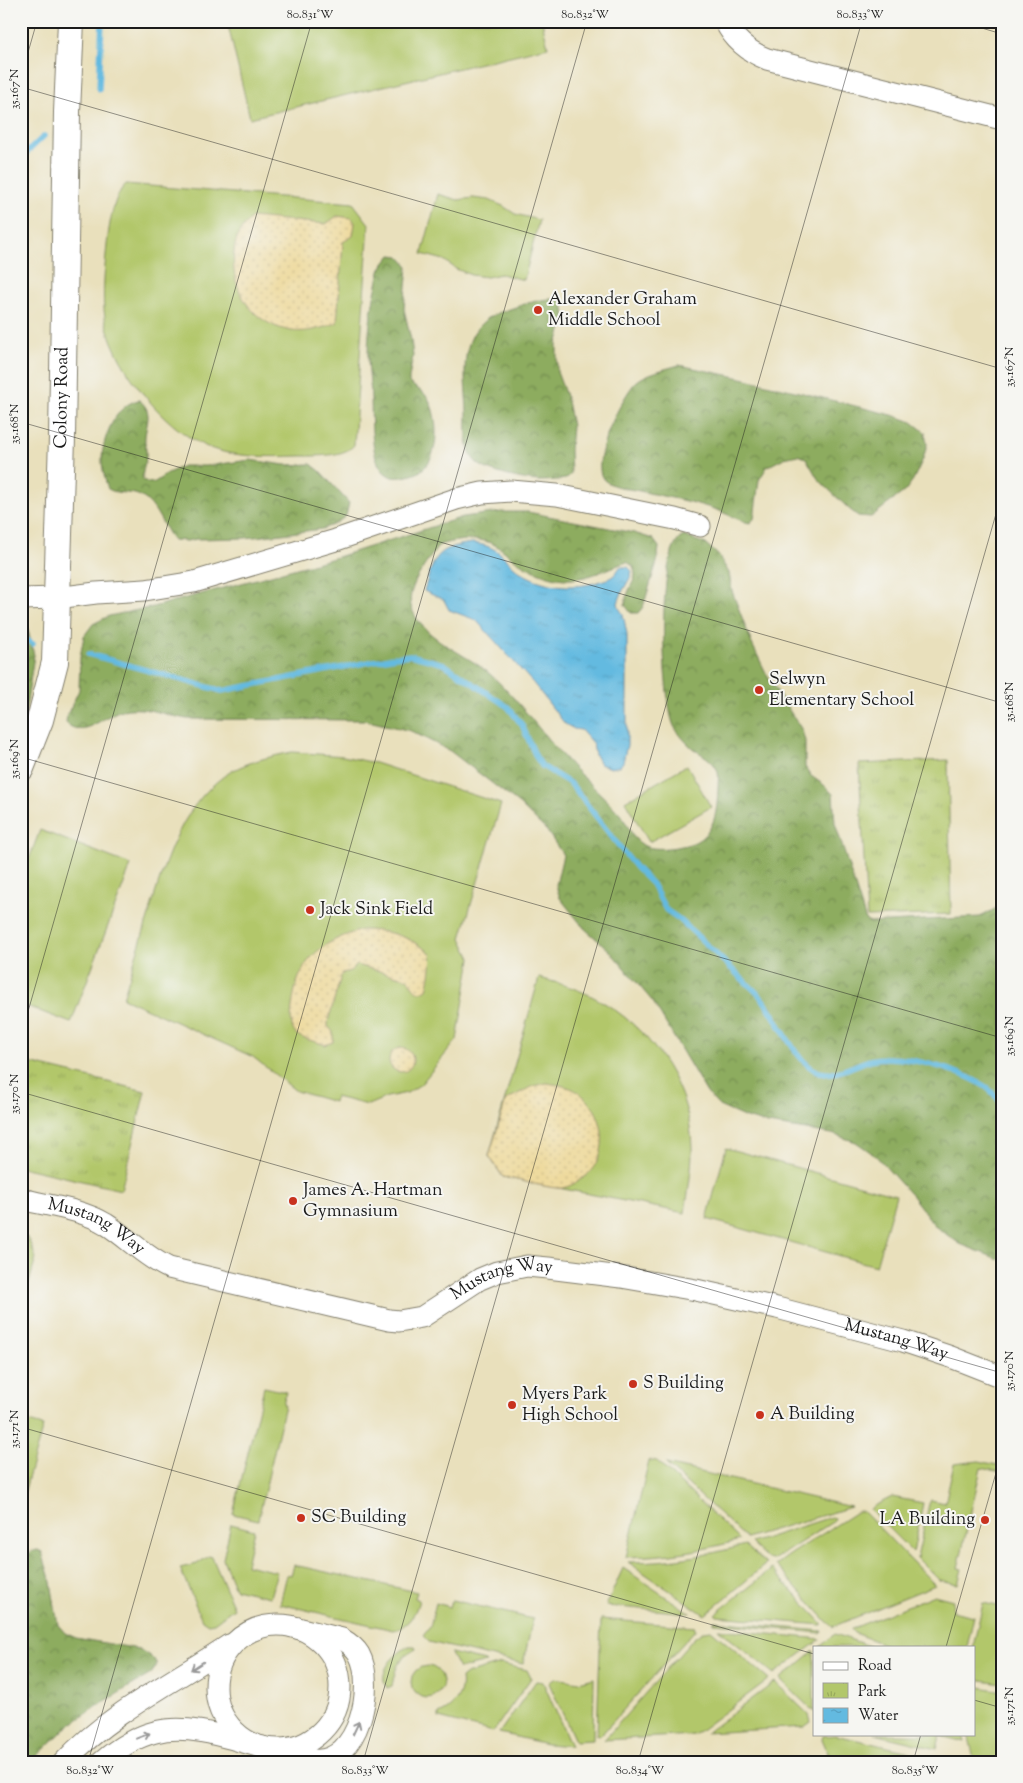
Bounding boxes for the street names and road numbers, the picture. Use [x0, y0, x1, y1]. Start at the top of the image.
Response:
street label: Colony Road [49, 346, 76, 449]
street label: Mustang Way [45, 1192, 150, 1262]
street label: Mustang Way [446, 1251, 554, 1308]
street label: Mustang Way [841, 1313, 952, 1368]

